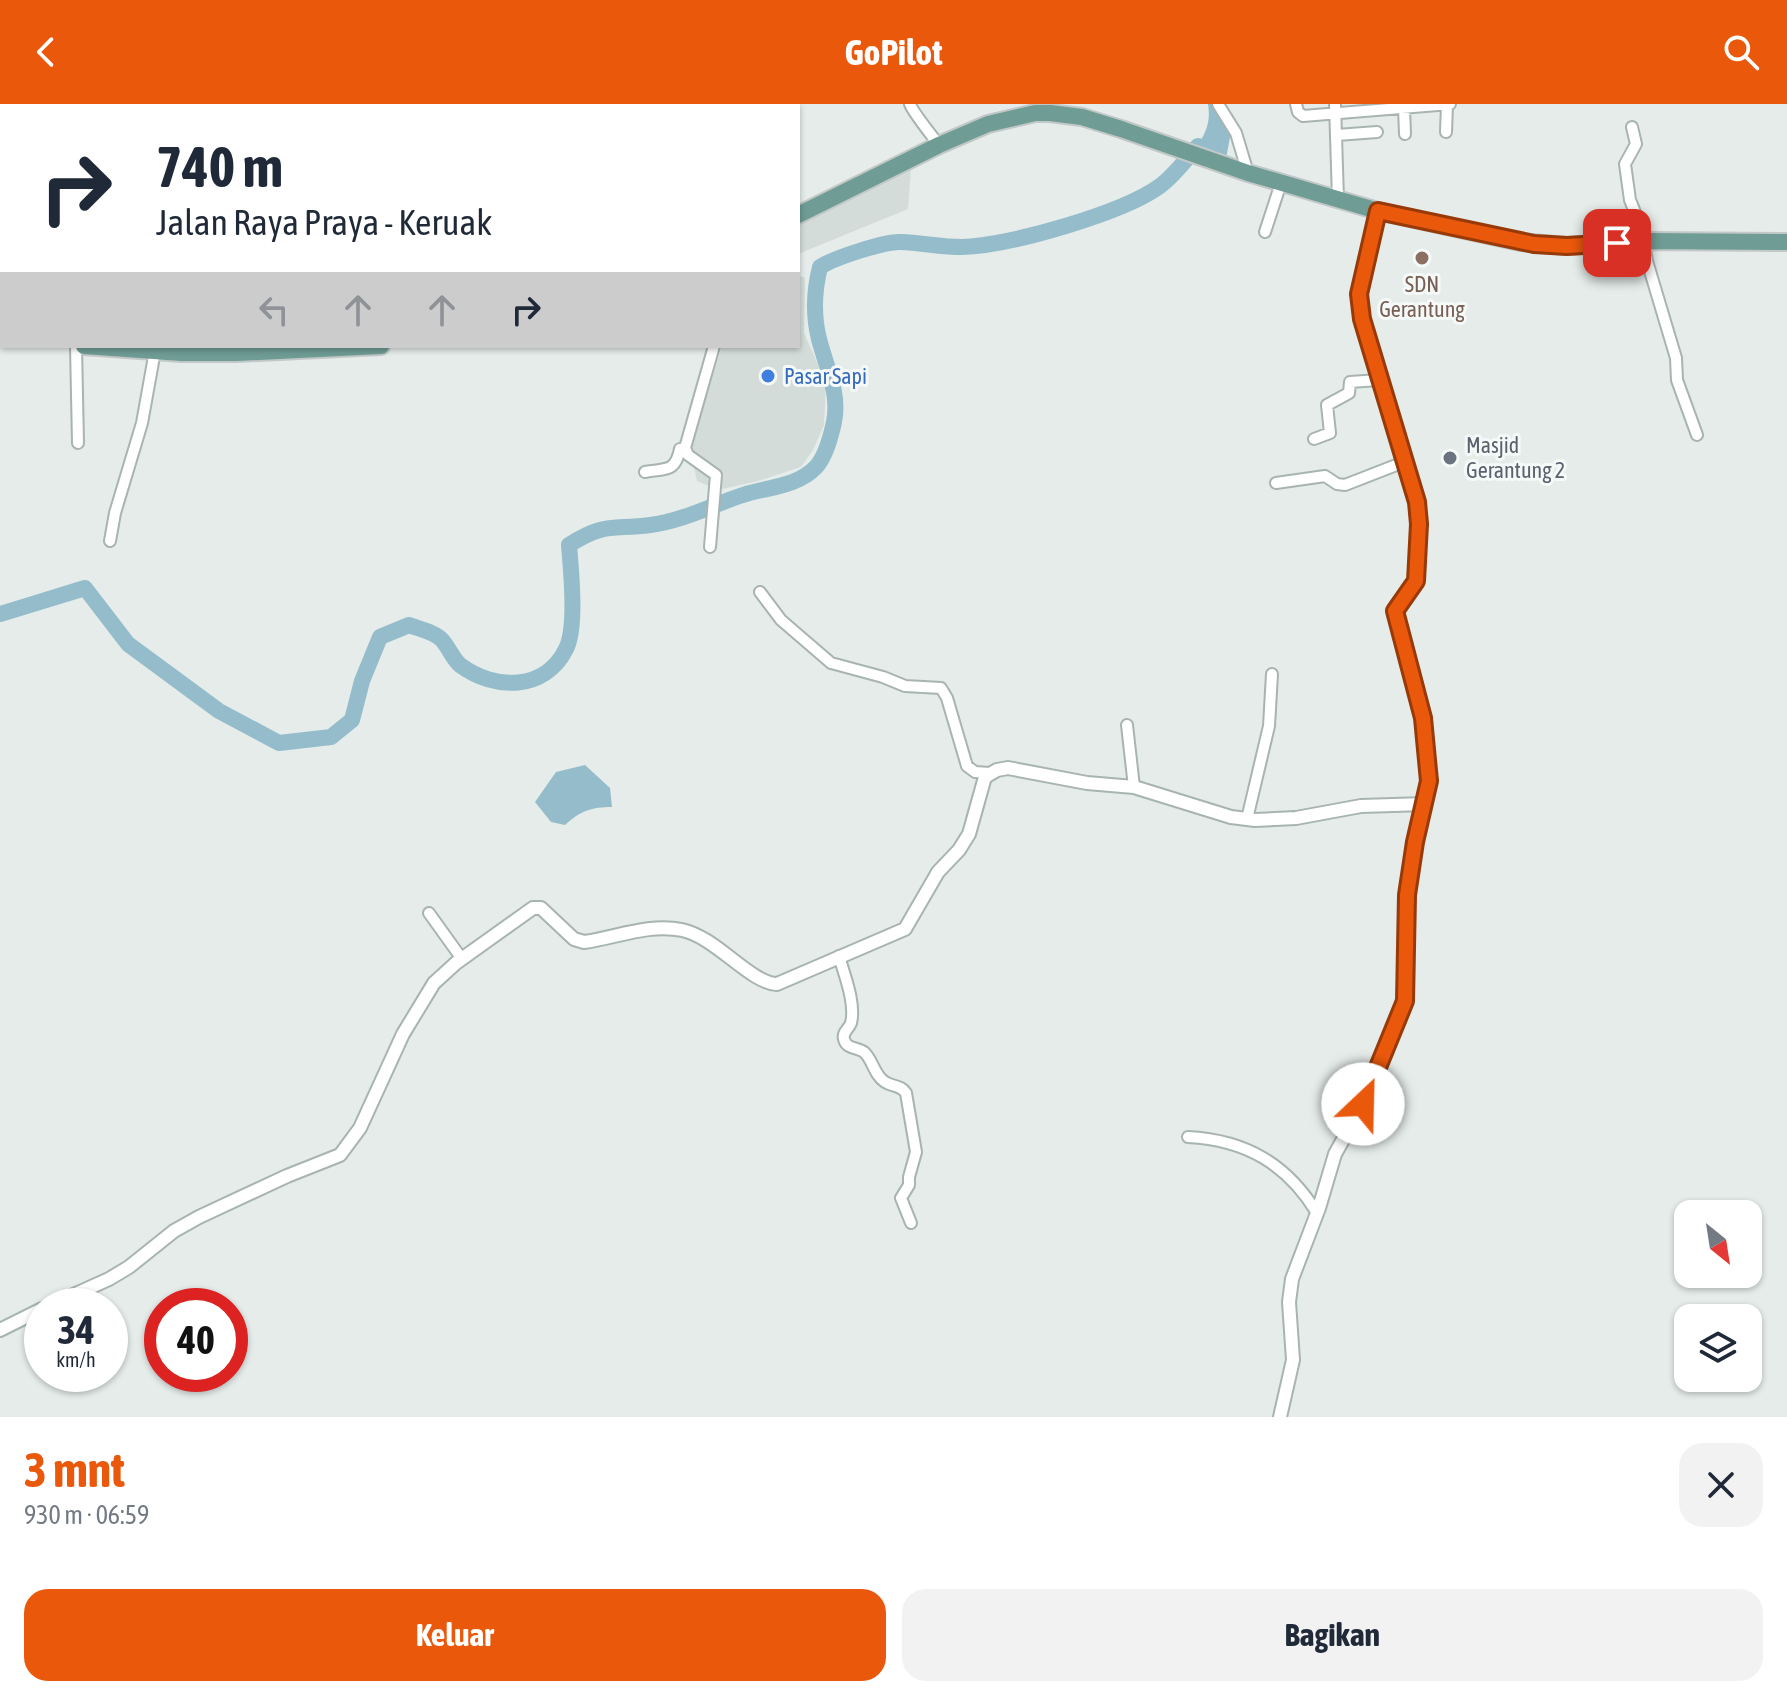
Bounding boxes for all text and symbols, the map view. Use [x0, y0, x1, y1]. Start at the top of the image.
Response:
icon: back [24, 30, 68, 74]
icon: search [1719, 30, 1763, 74]
text: GoPilot [844, 31, 943, 73]
text: 740 m [156, 135, 283, 199]
icon: right [24, 136, 128, 240]
text: Jalan Raya Praya - Keruak [156, 201, 492, 243]
pin [1583, 209, 1651, 277]
icon: arrive [1595, 221, 1639, 265]
marker: SDN Gerantung [1413, 249, 1431, 267]
place label: SDN Gerantung [1379, 271, 1465, 322]
icon: left [252, 288, 296, 332]
icon: ahead [336, 288, 380, 332]
icon: ahead [420, 288, 464, 332]
icon: right [504, 288, 548, 332]
place label: Pasar Sapi [784, 363, 867, 389]
marker: Pasar Sapi [759, 367, 777, 385]
place label: Masjid Gerantung 2 [1466, 432, 1565, 483]
marker: Masjid Gerantung 2 [1441, 449, 1459, 467]
position arrow [1321, 1062, 1405, 1146]
north arrow [1674, 1200, 1762, 1288]
map controls [1674, 1200, 1762, 1392]
speed limit sign: 40 [144, 1288, 248, 1392]
button: layers [1674, 1304, 1762, 1392]
text: 34 [57, 1307, 95, 1352]
text: km/h [56, 1348, 96, 1371]
text: 3 mnt [24, 1442, 125, 1497]
button: close [1679, 1443, 1763, 1527]
text: 930 m · 06:59 [24, 1500, 149, 1530]
button: Keluar [24, 1589, 886, 1681]
button: Bagikan [902, 1589, 1763, 1681]

